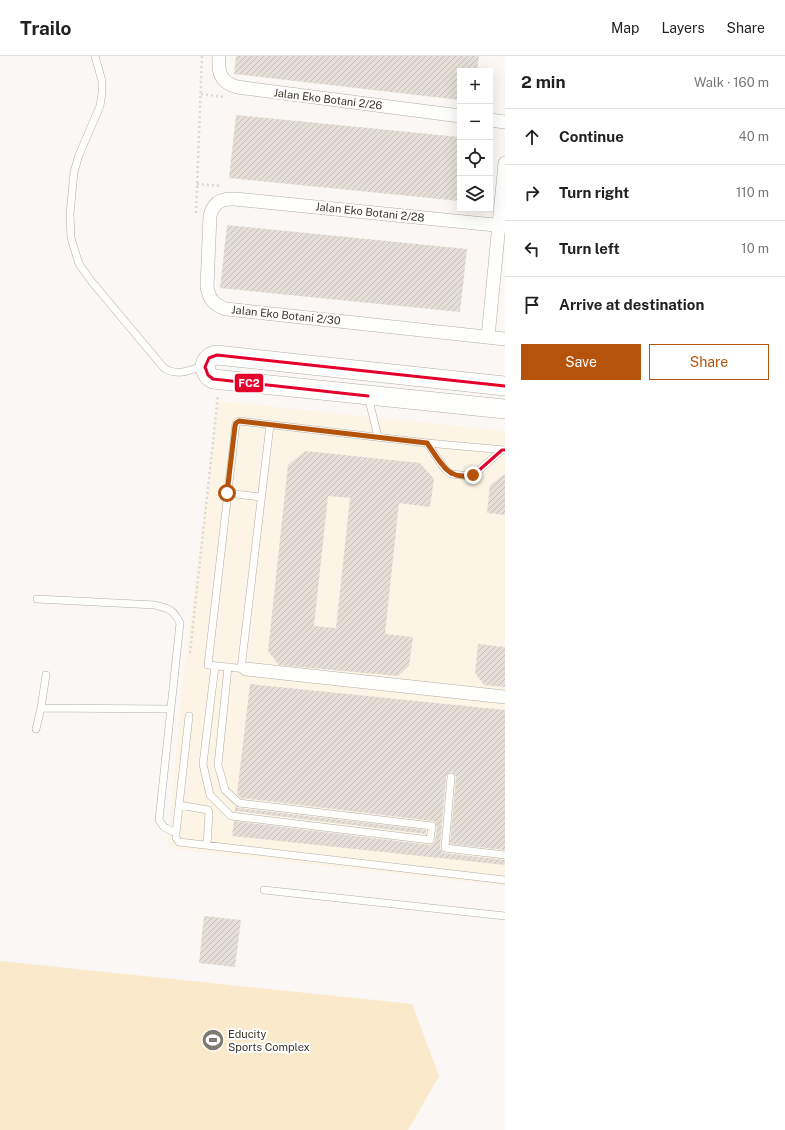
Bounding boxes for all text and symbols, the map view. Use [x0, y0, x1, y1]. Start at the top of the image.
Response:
text: Trailo [20, 17, 72, 39]
text: Map [611, 20, 639, 36]
text: Layers [661, 20, 705, 36]
text: Share [727, 20, 765, 36]
map controls [457, 68, 493, 212]
button: + [457, 68, 493, 104]
text: 2 min [521, 72, 566, 92]
text: Walk · 160 m [694, 75, 769, 90]
street label: Jalan Eko Botani 2/26 [273, 86, 383, 112]
button: − [457, 104, 493, 140]
icon: ahead [521, 126, 543, 148]
text: Continue [559, 128, 624, 145]
text: 40 m [738, 129, 769, 144]
button: locate [457, 140, 493, 176]
button: layers [457, 176, 493, 212]
icon: right [521, 182, 543, 204]
text: Turn right [559, 184, 629, 201]
text: 110 m [736, 185, 769, 200]
street label: Jalan Eko Botani 2/28 [315, 200, 425, 224]
icon: left [521, 238, 543, 260]
text: Turn left [559, 240, 620, 257]
text: 10 m [741, 241, 769, 256]
icon: arrive [521, 294, 543, 316]
text: Arrive at destination [559, 296, 704, 313]
street label: Jalan Eko Botani 2/30 [231, 303, 341, 327]
button: Save [521, 344, 641, 380]
button: Share [649, 344, 769, 380]
line badge: FC2 [234, 373, 264, 393]
text: FC2 [238, 377, 260, 389]
route end [464, 466, 482, 484]
route start [218, 484, 236, 502]
sports icon: Educity Sports Complex [200, 1027, 226, 1053]
place label: Educity Sports Complex [228, 1028, 310, 1053]

